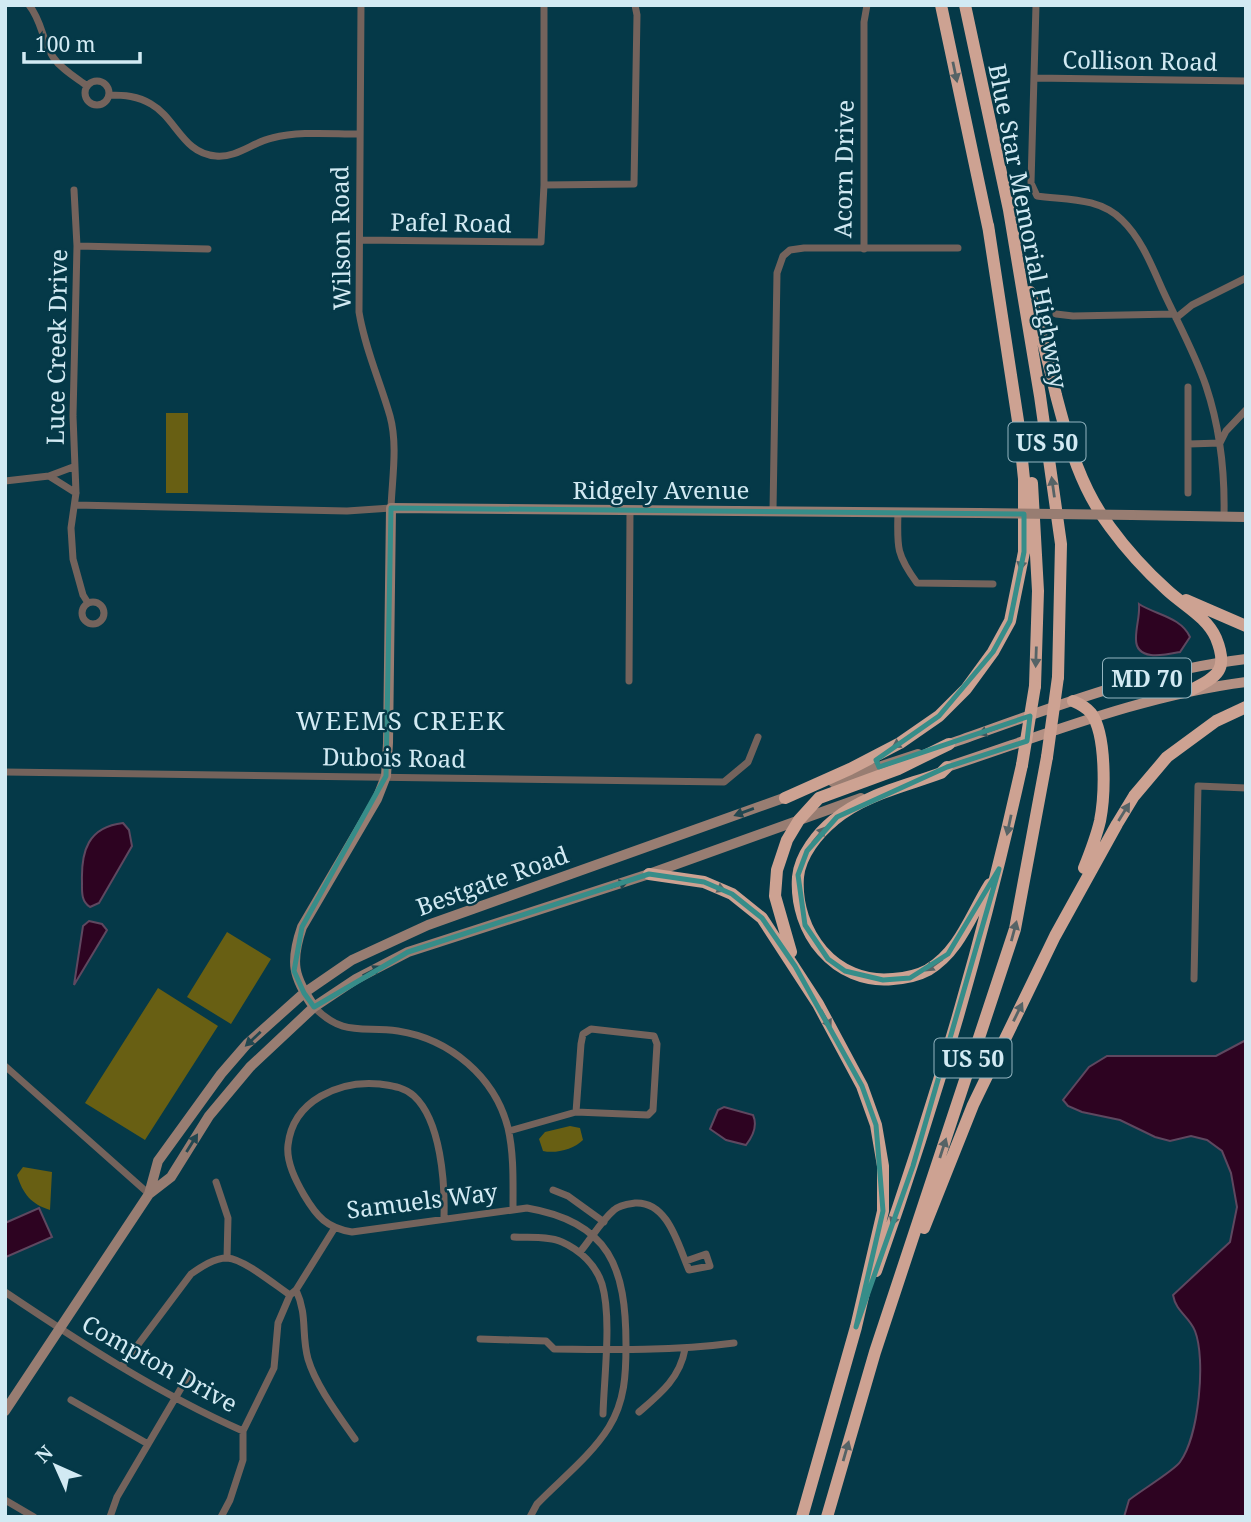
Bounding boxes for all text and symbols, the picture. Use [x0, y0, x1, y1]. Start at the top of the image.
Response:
scale bar [24, 21, 140, 65]
text: 100 m [35, 30, 96, 58]
street label: Collison Road [1062, 42, 1218, 78]
one-way arrow [950, 61, 961, 83]
street label: Blue Star Memorial Highway [981, 61, 1077, 392]
street label: Acorn Drive [825, 100, 861, 238]
street label: Wilson Road [322, 165, 358, 311]
street label: Pafel Road [390, 204, 512, 240]
street label: Luce Creek Drive [38, 249, 74, 445]
road number: US 50 [1009, 422, 1086, 462]
street label: Ridgely Avenue [573, 473, 749, 506]
one-way arrow [1047, 476, 1058, 498]
one-way arrow [1016, 549, 1027, 571]
one-way arrow [1030, 646, 1041, 668]
road number: MD 70 [1103, 658, 1191, 698]
district label: WEEMS CREEK [296, 702, 506, 738]
one-way arrow [977, 726, 998, 737]
one-way arrow [891, 735, 911, 748]
street label: Dubois Road [322, 739, 466, 775]
one-way arrow [1117, 802, 1130, 822]
one-way arrow [734, 807, 755, 818]
one-way arrow [1003, 814, 1014, 836]
one-way arrow [812, 827, 827, 845]
street label: Bestgate Road [411, 837, 573, 923]
one-way arrow [608, 879, 629, 889]
one-way arrow [706, 881, 726, 893]
one-way arrow [1009, 921, 1019, 942]
one-way arrow [925, 958, 943, 972]
one-way arrow [362, 965, 382, 977]
one-way arrow [1013, 1002, 1024, 1022]
one-way arrow [821, 1009, 832, 1029]
one-way arrow [245, 1030, 262, 1046]
road number: US 50 [934, 1038, 1012, 1078]
one-way arrow [186, 1133, 199, 1153]
one-way arrow [938, 1137, 949, 1158]
street label: Samuels Way [345, 1174, 500, 1226]
one-way arrow [889, 1206, 900, 1227]
street label: Compton Drive [76, 1307, 244, 1419]
north arrow [21, 1431, 91, 1501]
text: N [29, 1439, 58, 1468]
one-way arrow [841, 1440, 851, 1461]

